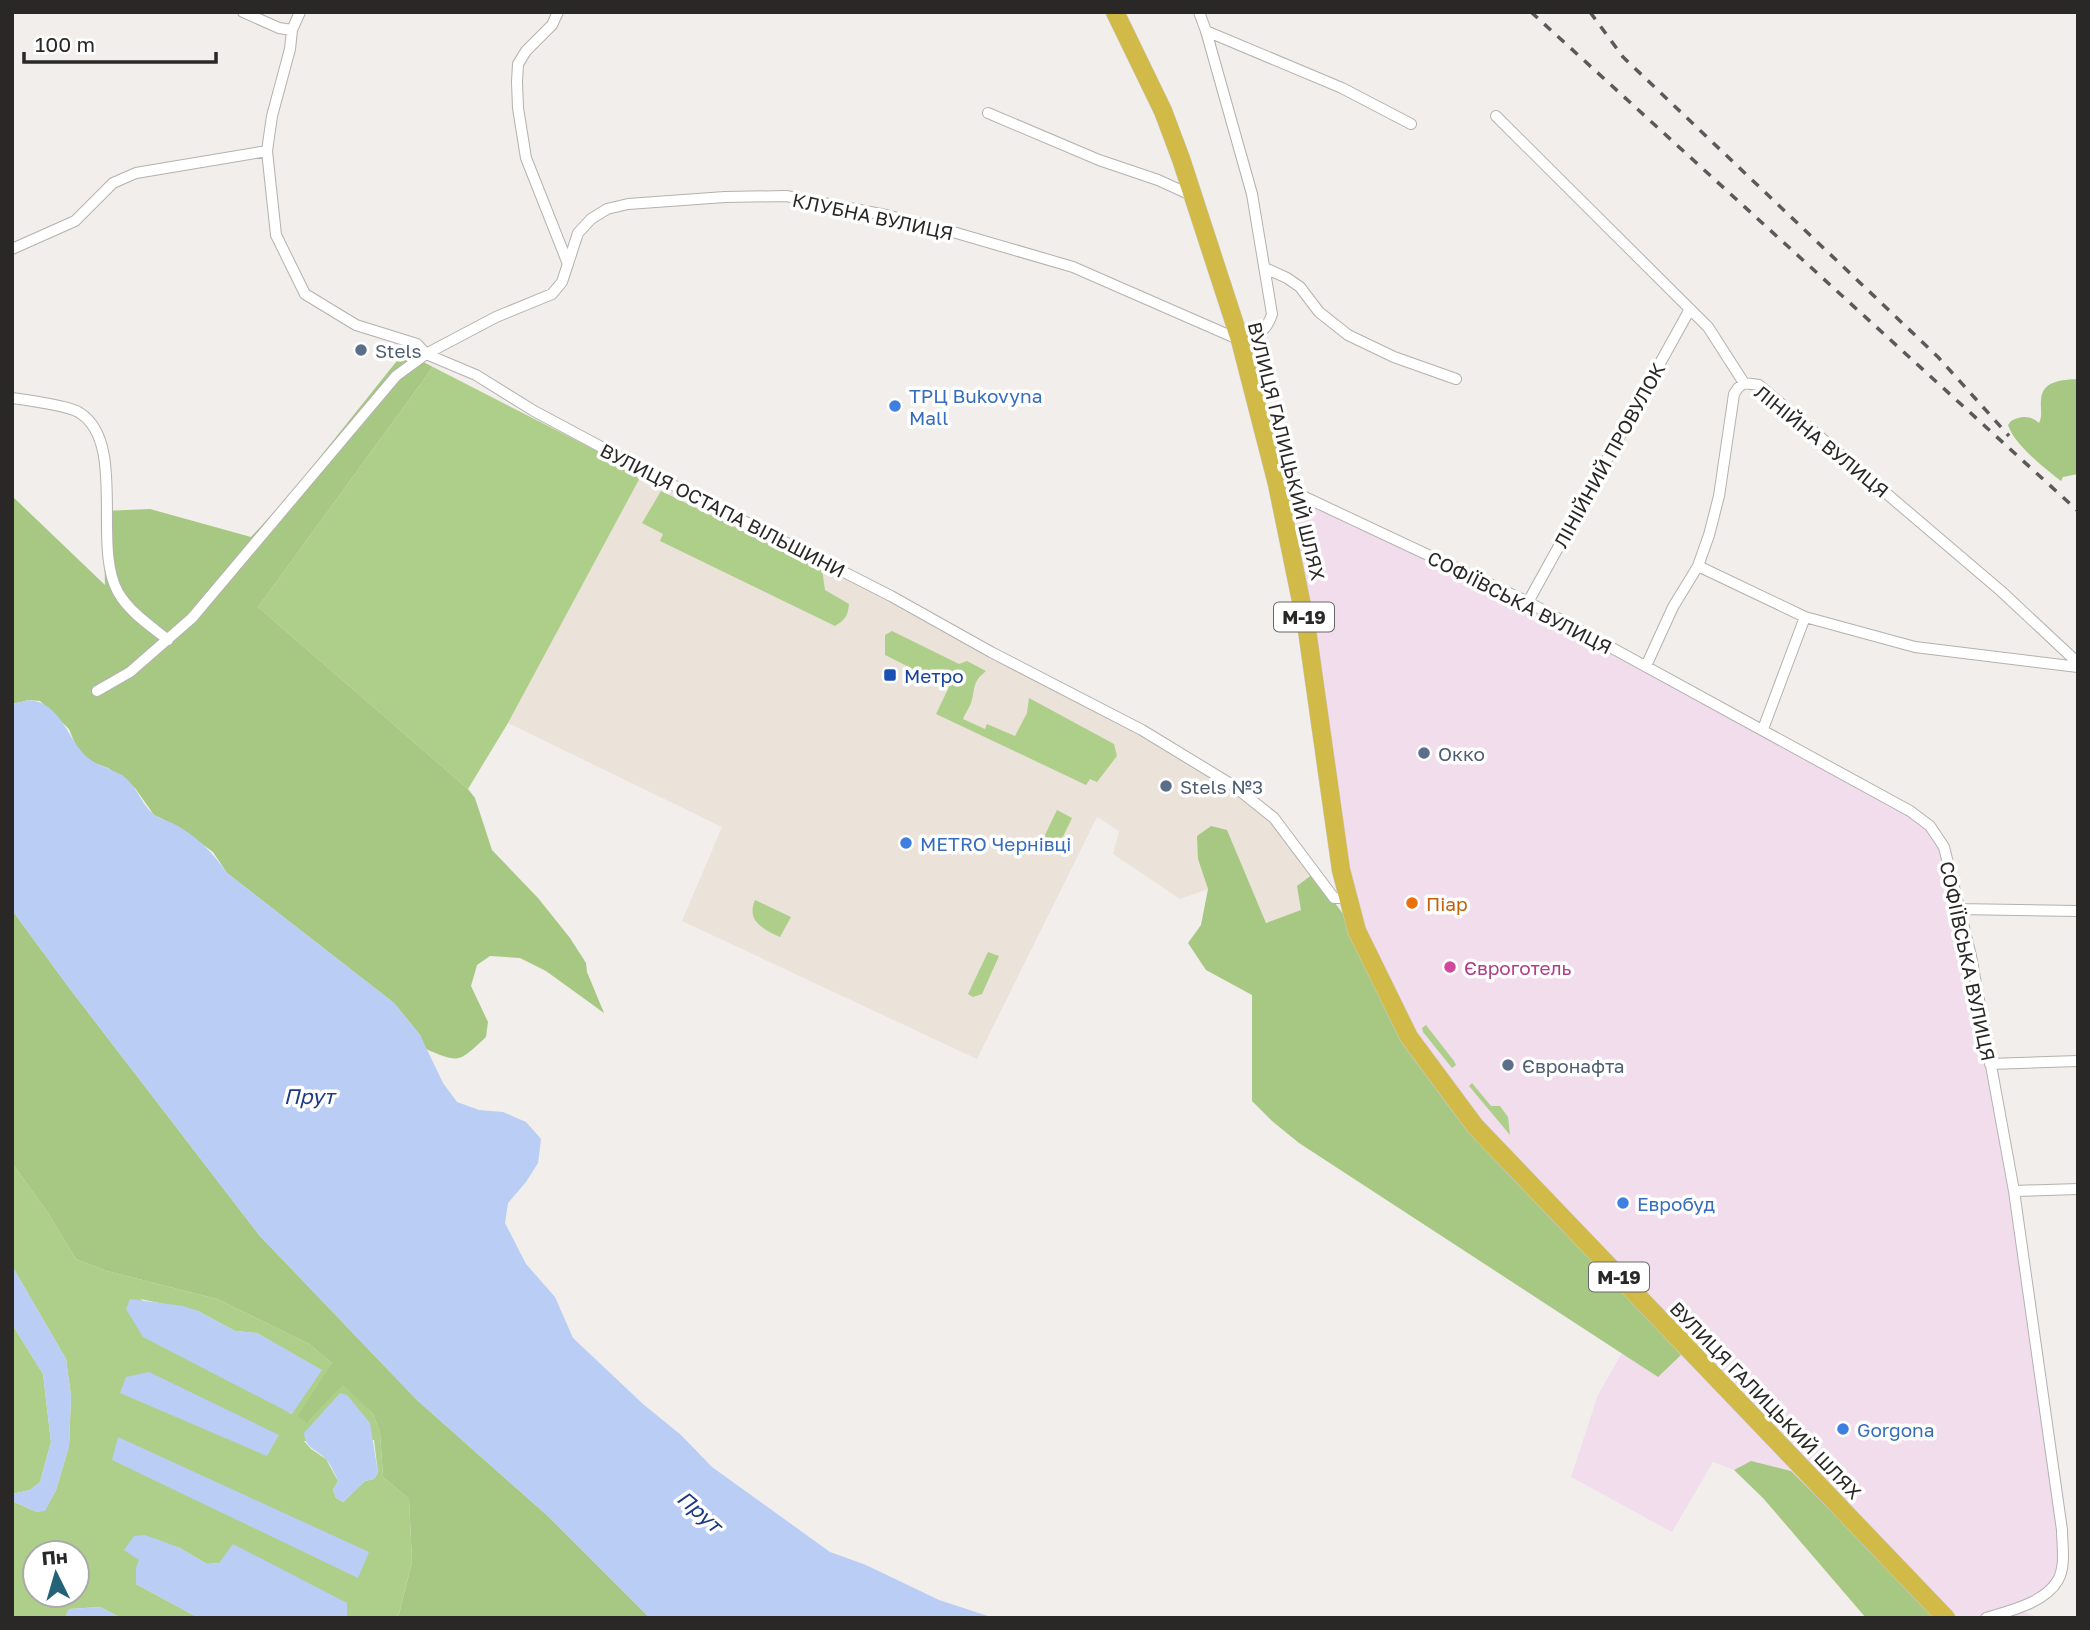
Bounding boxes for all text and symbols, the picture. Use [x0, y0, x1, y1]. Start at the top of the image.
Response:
scale bar [24, 21, 217, 65]
text: 100 m [35, 31, 95, 57]
street label: КЛУБНА ВУЛИЦЯ [790, 188, 956, 244]
street label: ВУЛИЦЯ ГАЛИЦЬКИЙ ШЛЯХ [1244, 319, 1330, 583]
place label: Stels [375, 339, 422, 362]
marker: Stels [353, 342, 369, 358]
street label: ЛІНІЙНИЙ ПРОВУЛОК [1549, 359, 1669, 551]
street label: ЛІНІЙНА ВУЛИЦЯ [1750, 380, 1894, 502]
place label: ТРЦ Bukovyna Mall [909, 384, 1042, 429]
marker: ТРЦ Bukovyna Mall [887, 398, 903, 414]
street label: ВУЛИЦЯ ОСТАПА ВІЛЬШИНИ [597, 438, 849, 582]
street label: СОФІЇВСЬКА ВУЛИЦЯ [1424, 546, 1616, 658]
road number: М-19 [1274, 602, 1334, 632]
place label: Метро [904, 664, 964, 687]
marker: Метро [882, 667, 898, 683]
place label: Окко [1438, 742, 1485, 765]
marker: Окко [1416, 745, 1432, 761]
place label: Stels №3 [1180, 775, 1263, 798]
marker: Stels №3 [1158, 778, 1174, 794]
place label: METRO Чернівці [920, 832, 1071, 855]
marker: METRO Чернівці [898, 835, 914, 851]
street label: СОФІЇВСЬКА ВУЛИЦЯ [1936, 859, 2000, 1063]
place label: Піар [1426, 892, 1468, 915]
marker: Піар [1404, 895, 1420, 911]
place label: Євроготель [1464, 956, 1572, 979]
marker: Євроготель [1442, 959, 1458, 975]
place label: Євронафта [1522, 1054, 1625, 1077]
marker: Євронафта [1500, 1057, 1516, 1073]
water label: Прут [284, 1083, 337, 1109]
place label: Евробуд [1637, 1192, 1715, 1215]
marker: Евробуд [1615, 1195, 1631, 1211]
road number: М-19 [1589, 1262, 1649, 1292]
street label: ВУЛИЦЯ ГАЛИЦЬКИЙ ШЛЯХ [1666, 1297, 1866, 1503]
place label: Gorgona [1857, 1418, 1935, 1441]
marker: Gorgona [1835, 1421, 1851, 1437]
water label: Прут [672, 1485, 730, 1539]
north arrow [21, 1539, 91, 1609]
text: Пн [41, 1544, 68, 1569]

